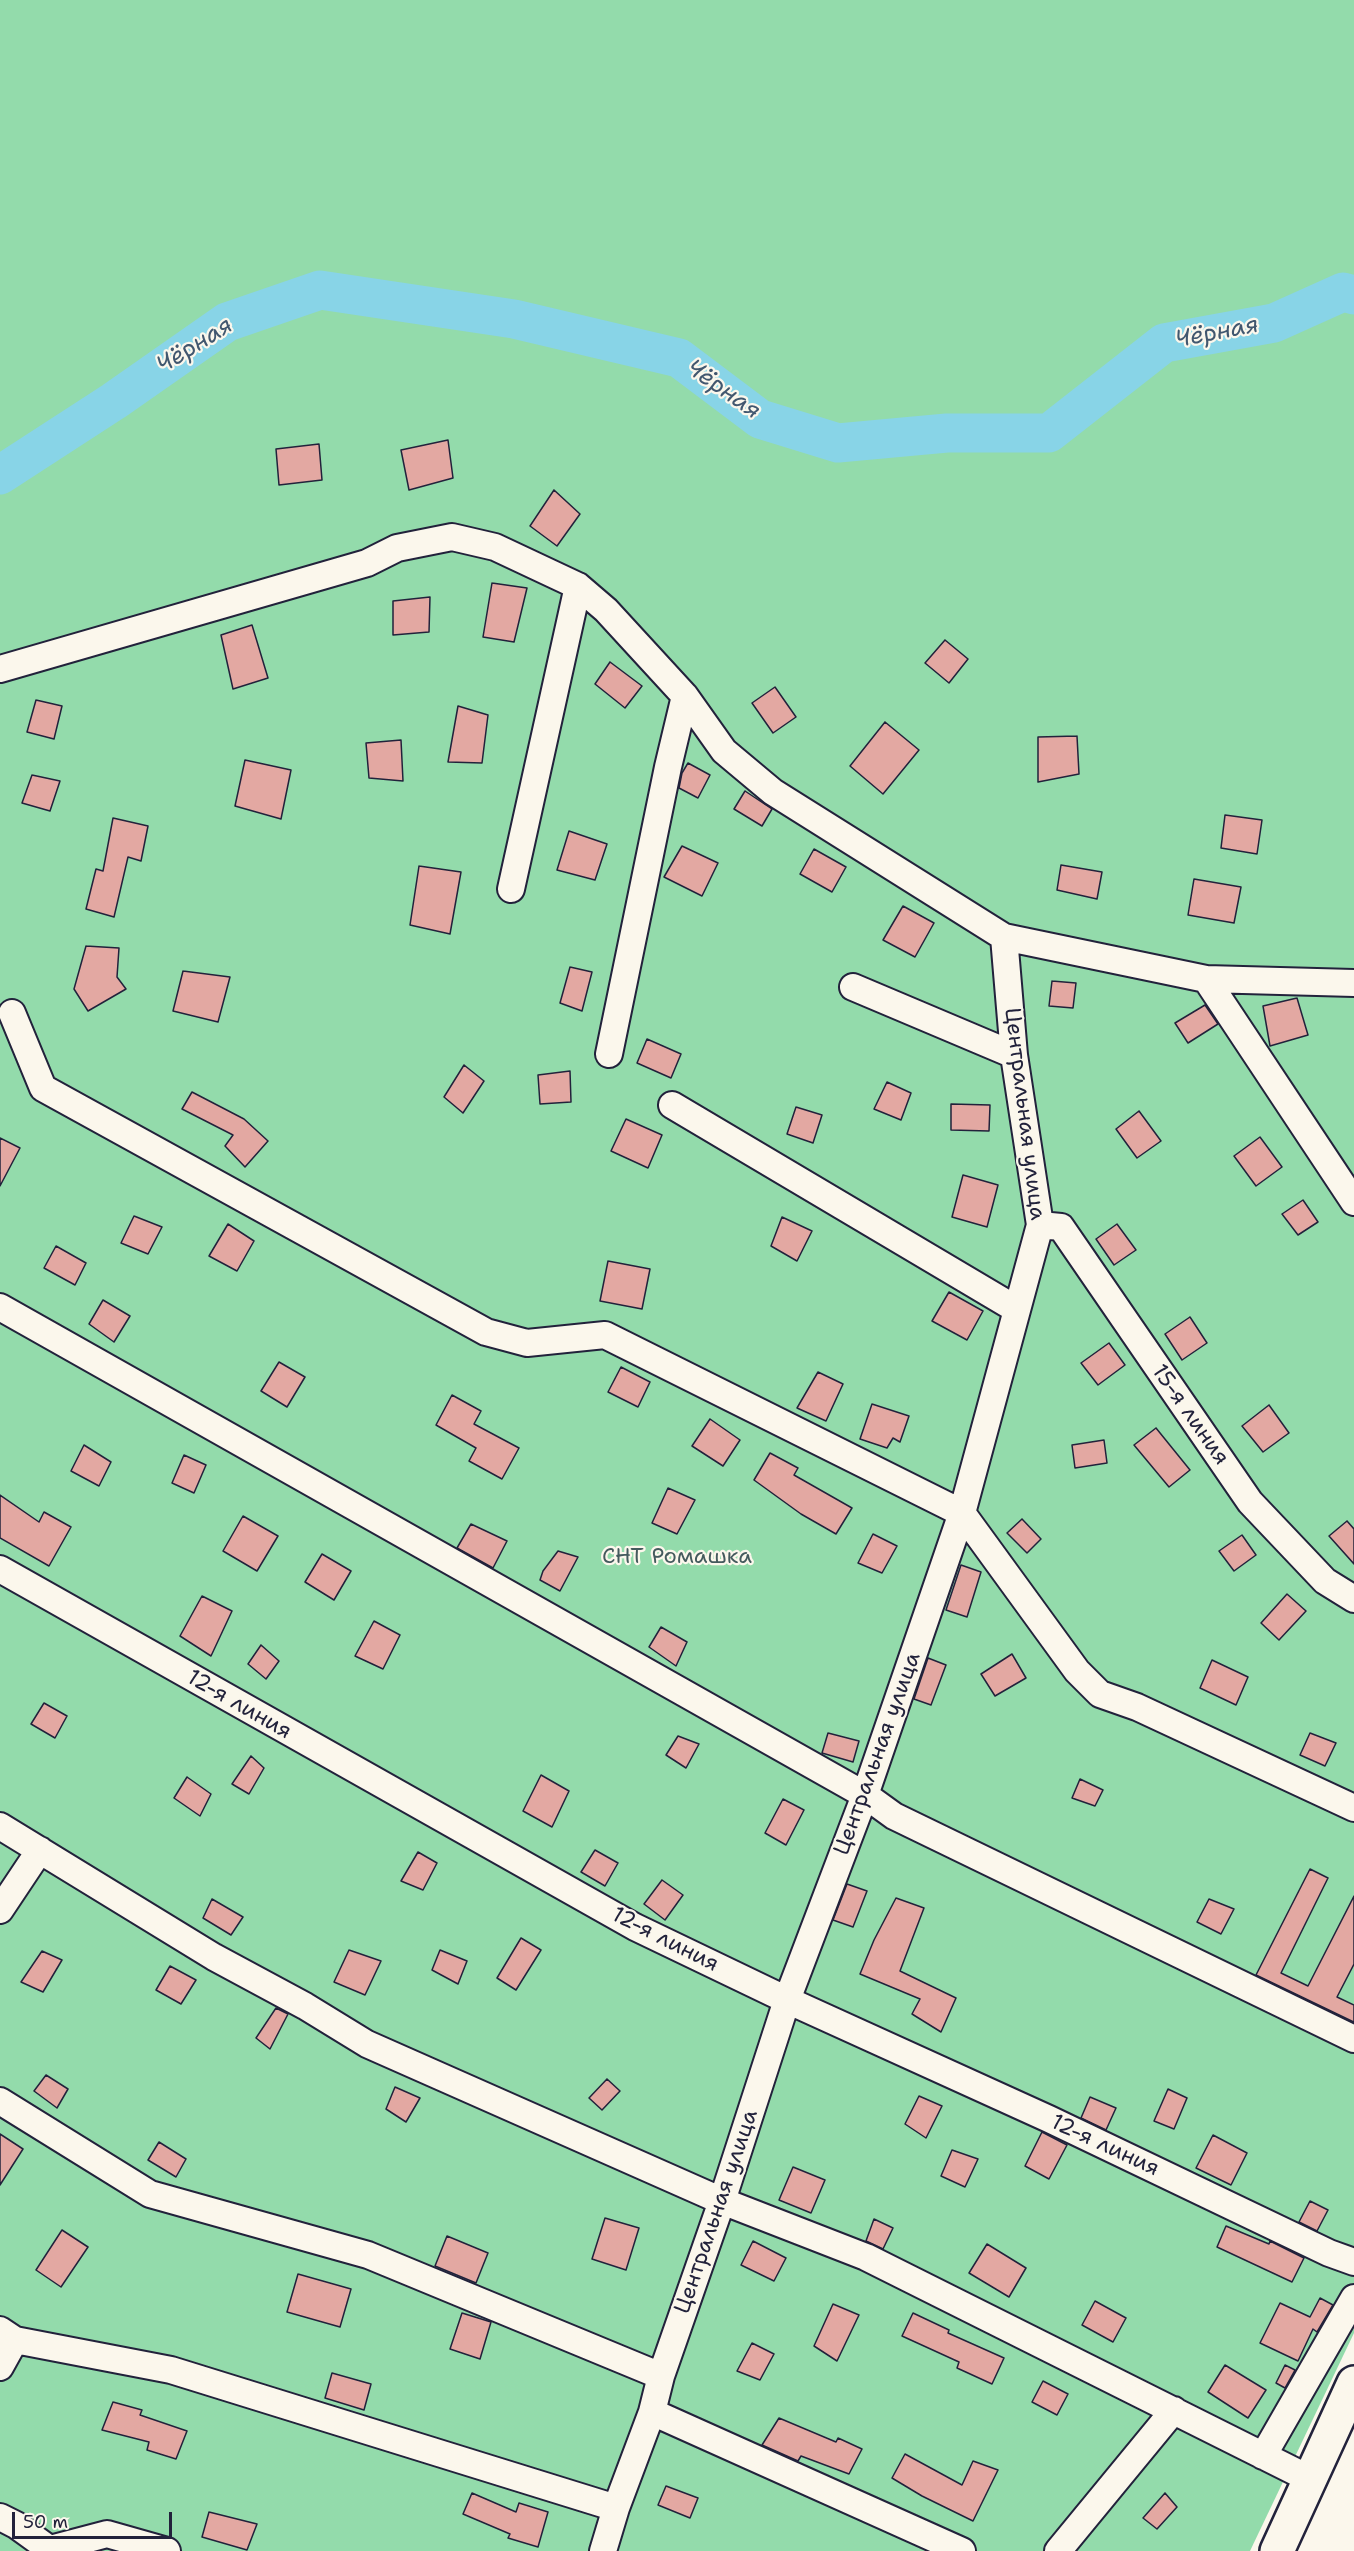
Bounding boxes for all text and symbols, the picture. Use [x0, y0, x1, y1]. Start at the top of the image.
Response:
water label: Чёрная [1173, 311, 1261, 355]
water label: Чёрная [152, 312, 238, 380]
water label: Чёрная [680, 354, 766, 426]
street label: Центральная улица [998, 1006, 1050, 1222]
street label: 15-я линия [1146, 1360, 1234, 1470]
park label: СНТ Ромашка [602, 1544, 752, 1570]
street label: Центральная улица [829, 1649, 927, 1859]
street label: 12-я линия [182, 1664, 296, 1746]
street label: 12-я линия [607, 1902, 723, 1978]
street label: Центральная улица [670, 2107, 764, 2317]
street label: 12-я линия [1047, 2109, 1163, 2183]
scale bar [15, 2500, 176, 2538]
text: 50 m [23, 2510, 68, 2534]

